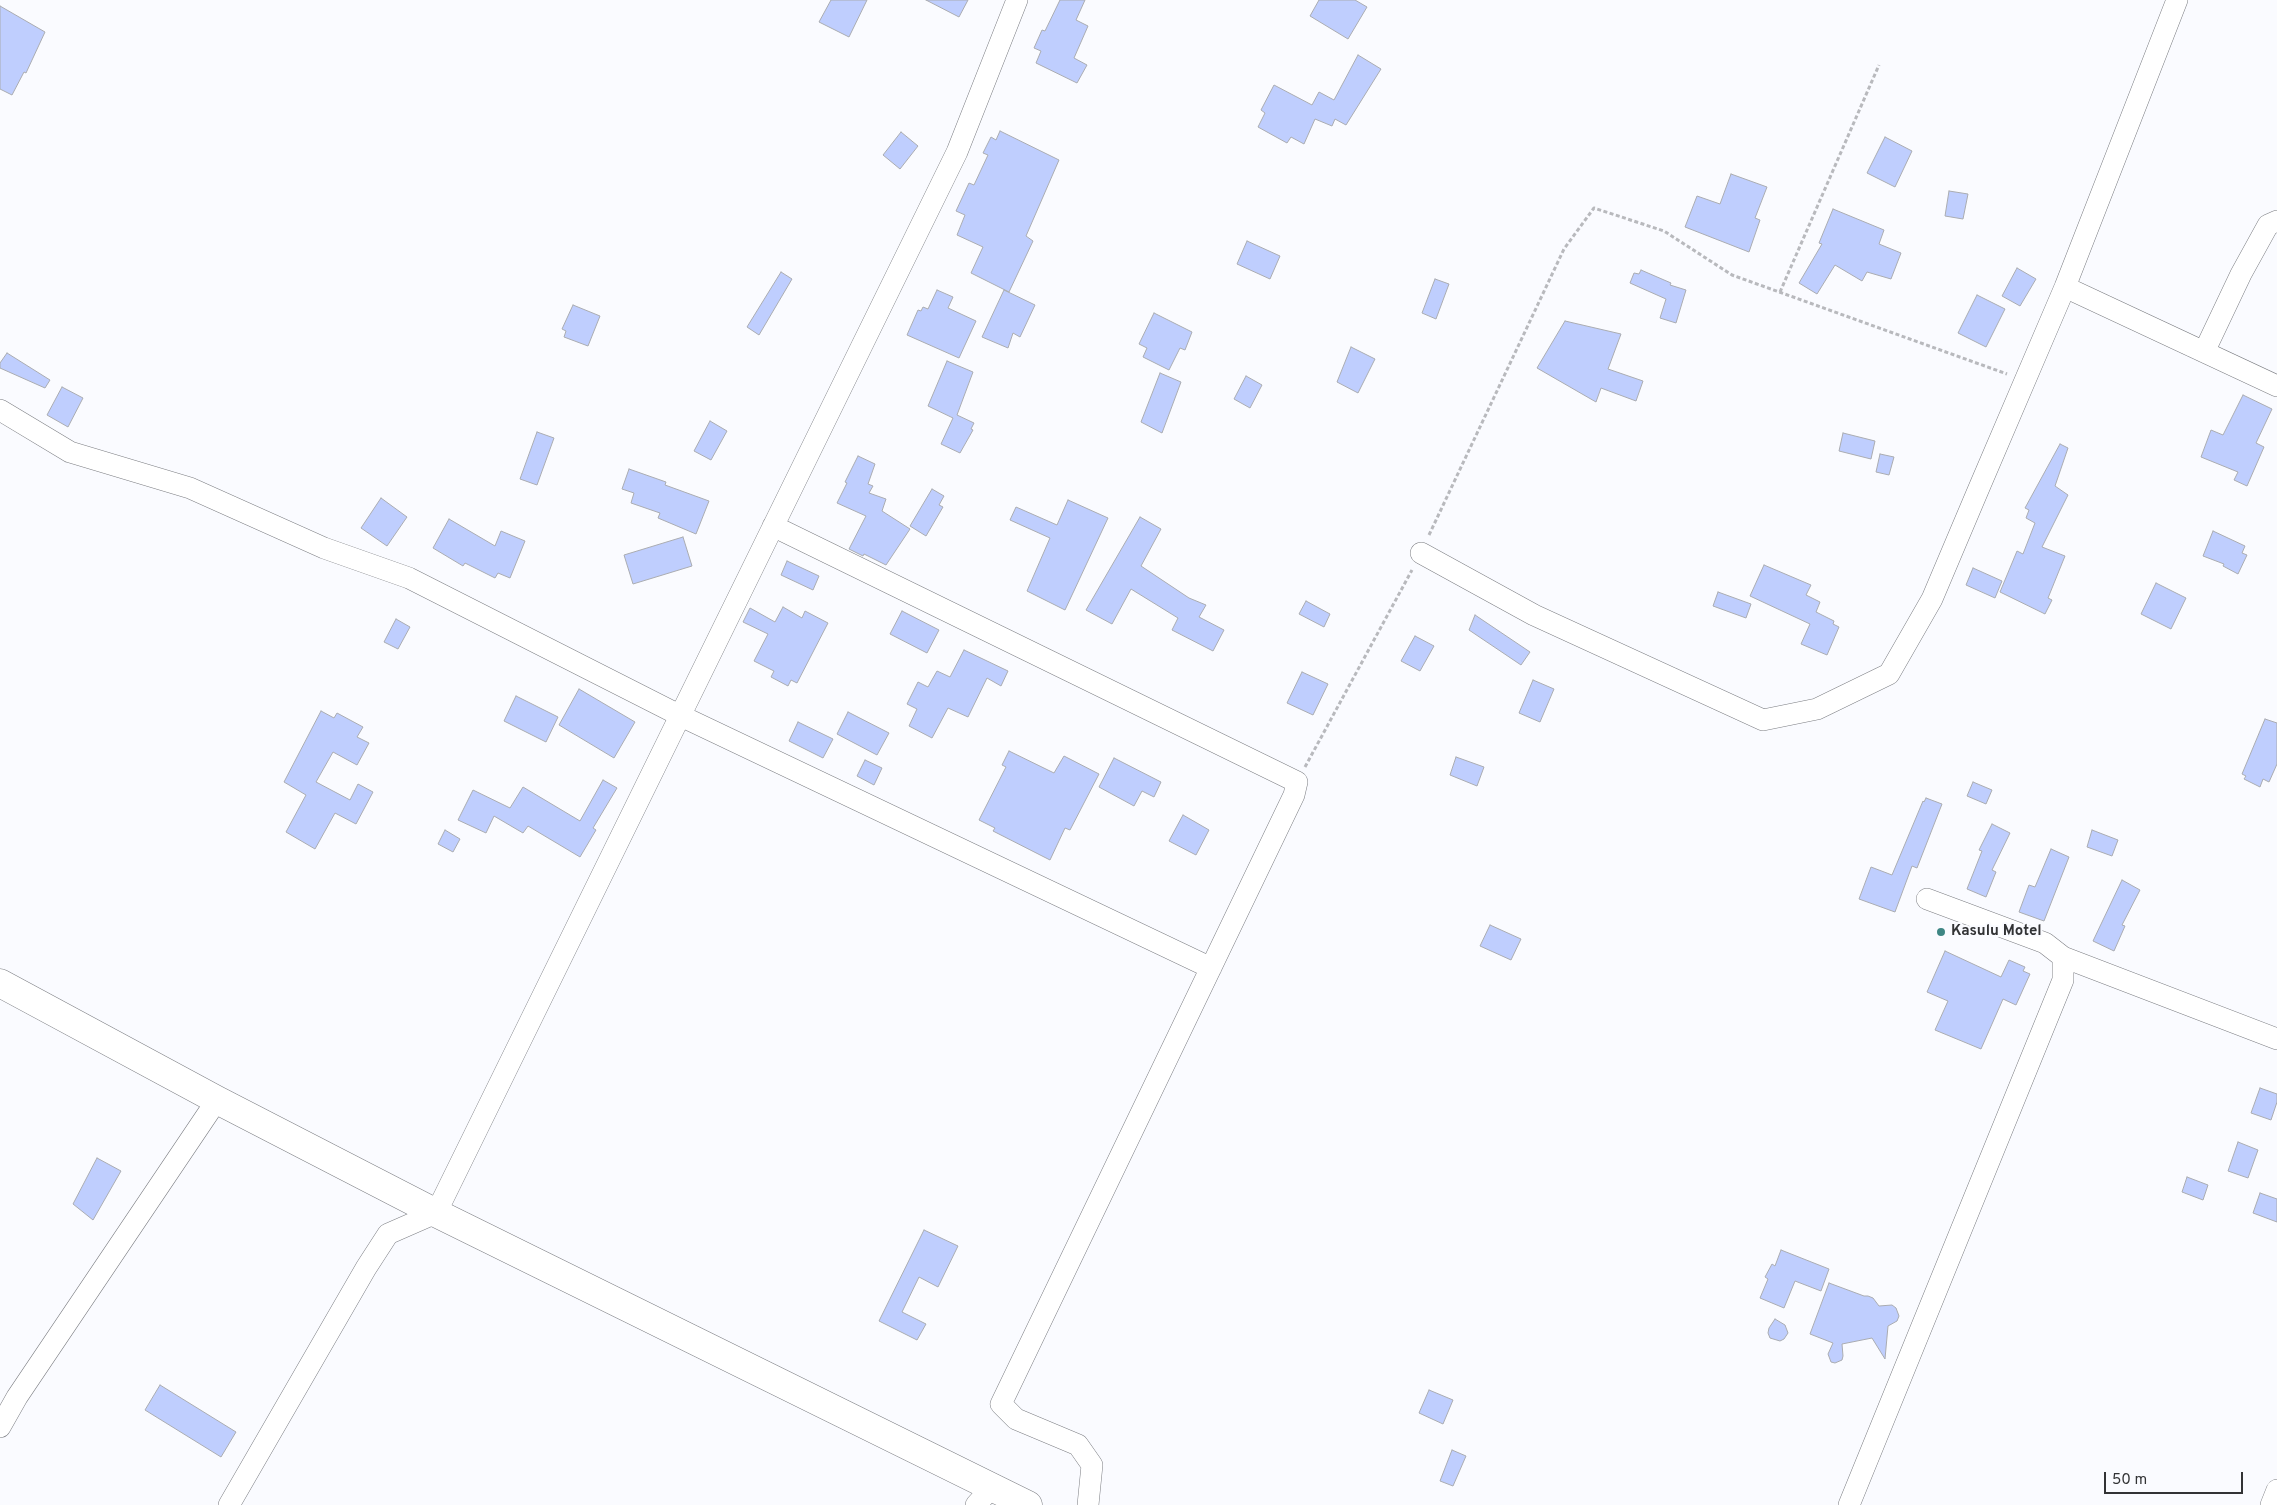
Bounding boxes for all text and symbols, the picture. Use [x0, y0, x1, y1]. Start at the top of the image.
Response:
place label: Kasulu Motel [1951, 923, 2042, 941]
marker: Kasulu Motel [1935, 926, 1947, 938]
scale bar [2107, 1462, 2246, 1494]
text: 50 m [2112, 1471, 2147, 1490]

